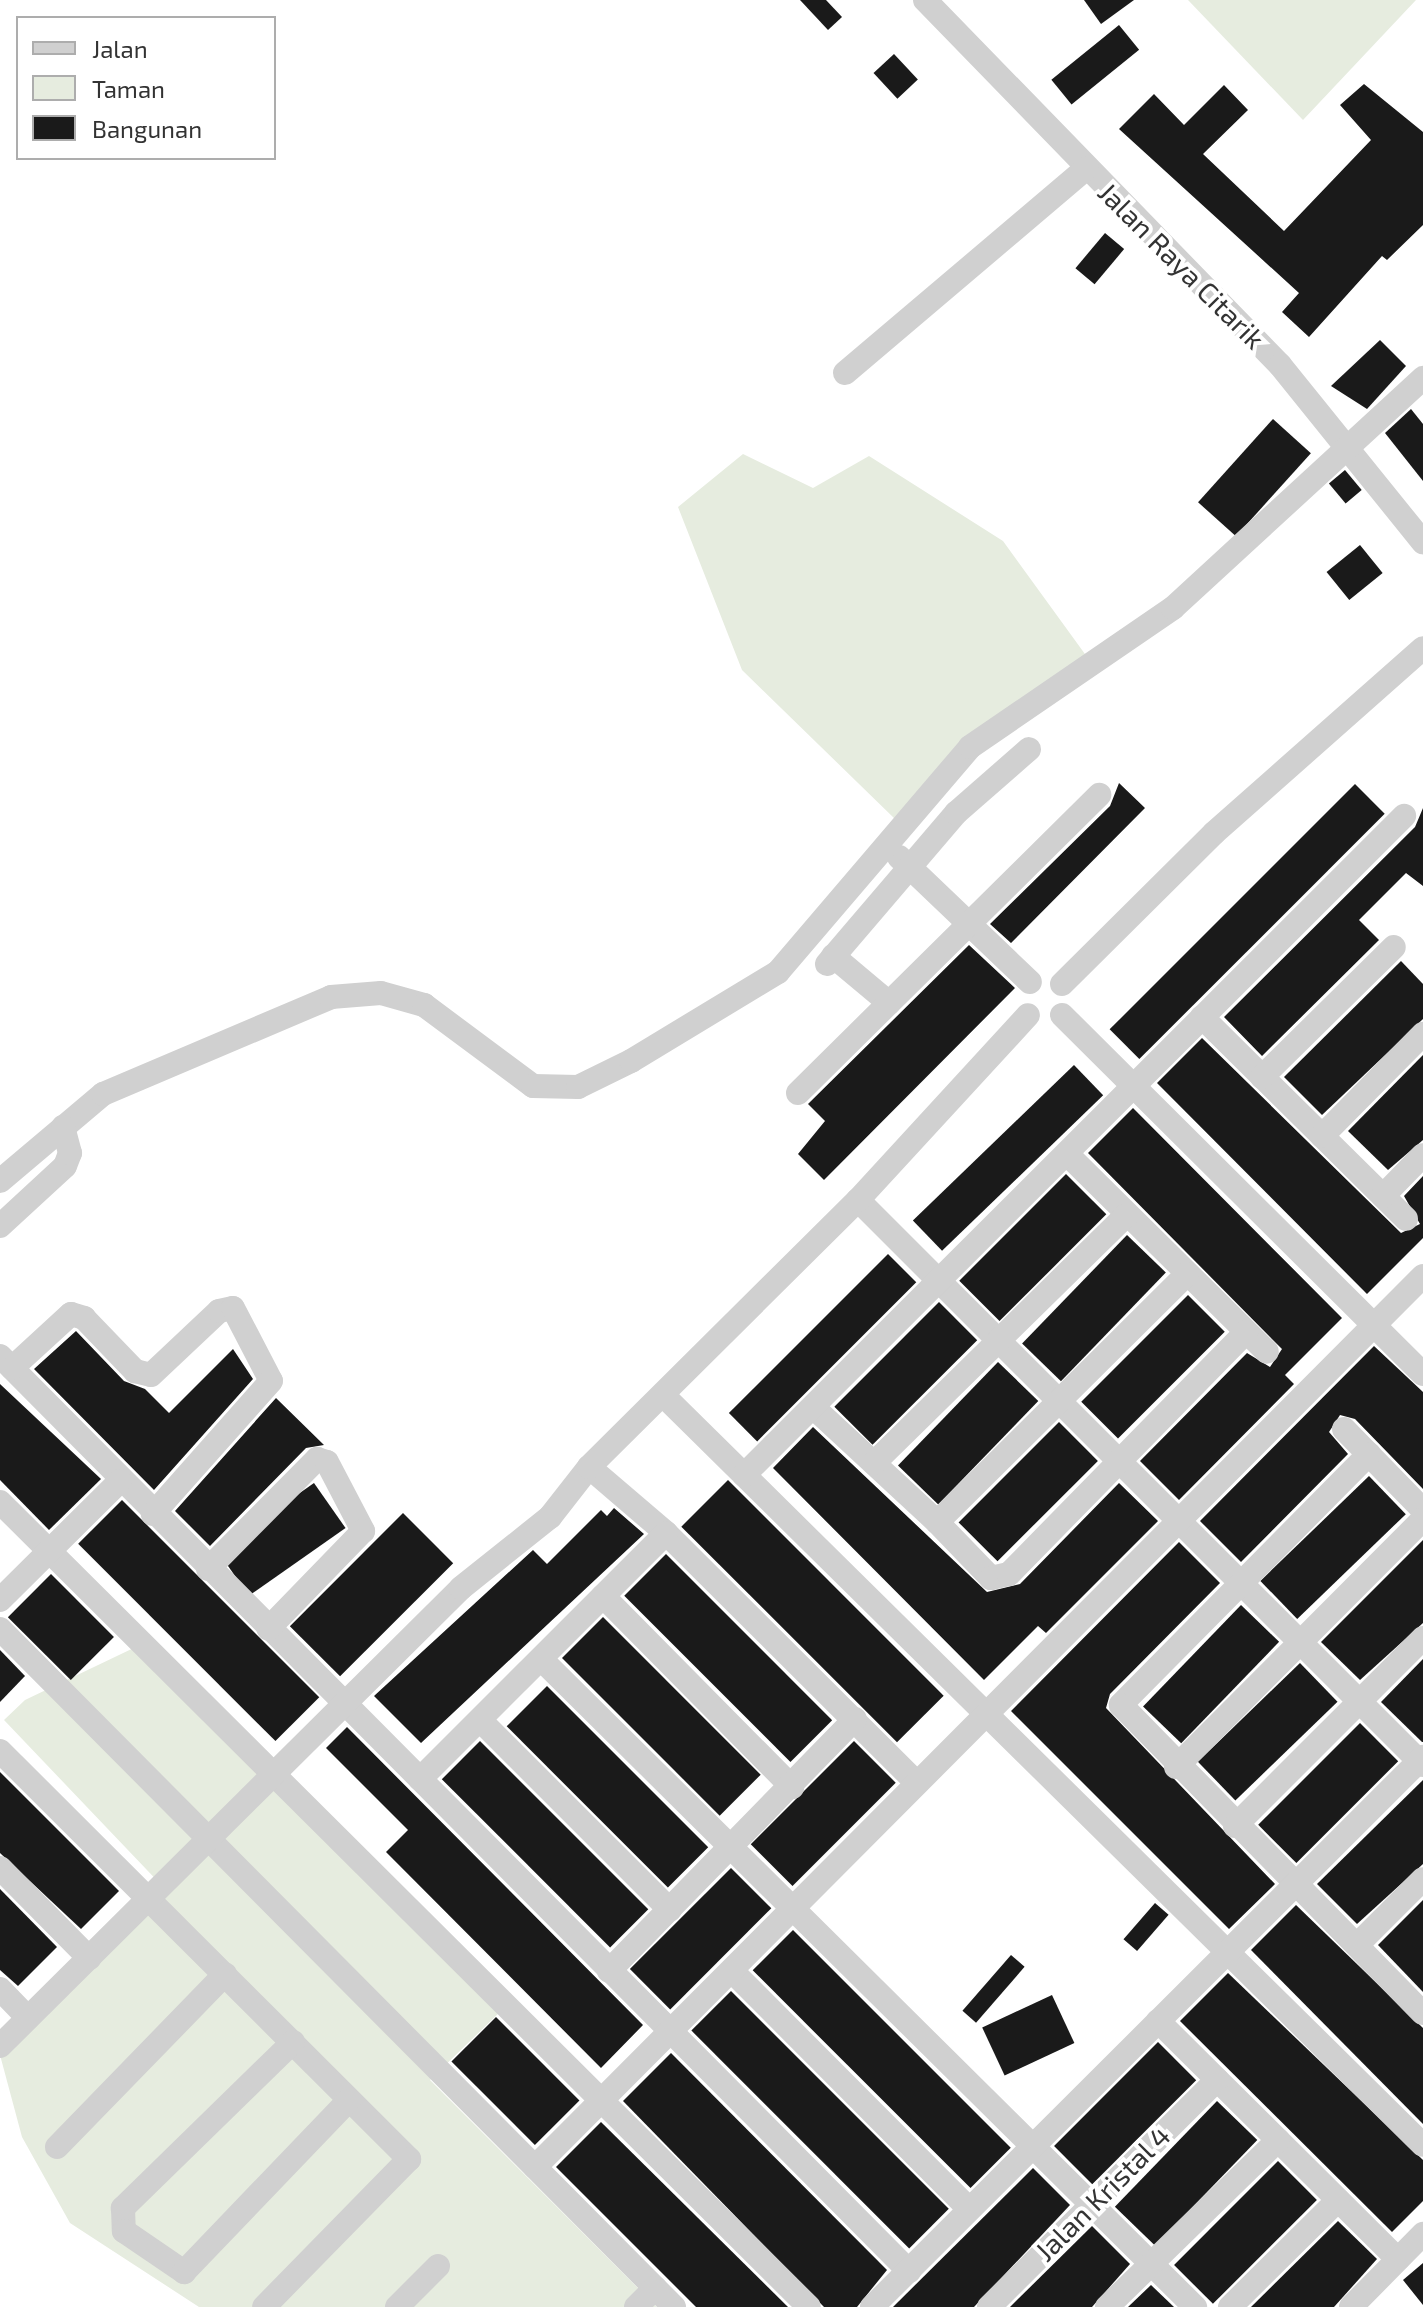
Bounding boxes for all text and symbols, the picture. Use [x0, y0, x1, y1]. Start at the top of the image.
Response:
legend [16, 16, 276, 160]
text: Jalan [92, 34, 148, 63]
text: Taman [92, 74, 165, 103]
text: Bangunan [92, 114, 202, 143]
street label: Jalan Raya Citarik [1092, 175, 1272, 355]
street label: Jalan Kristal 4 [1027, 2118, 1177, 2268]

